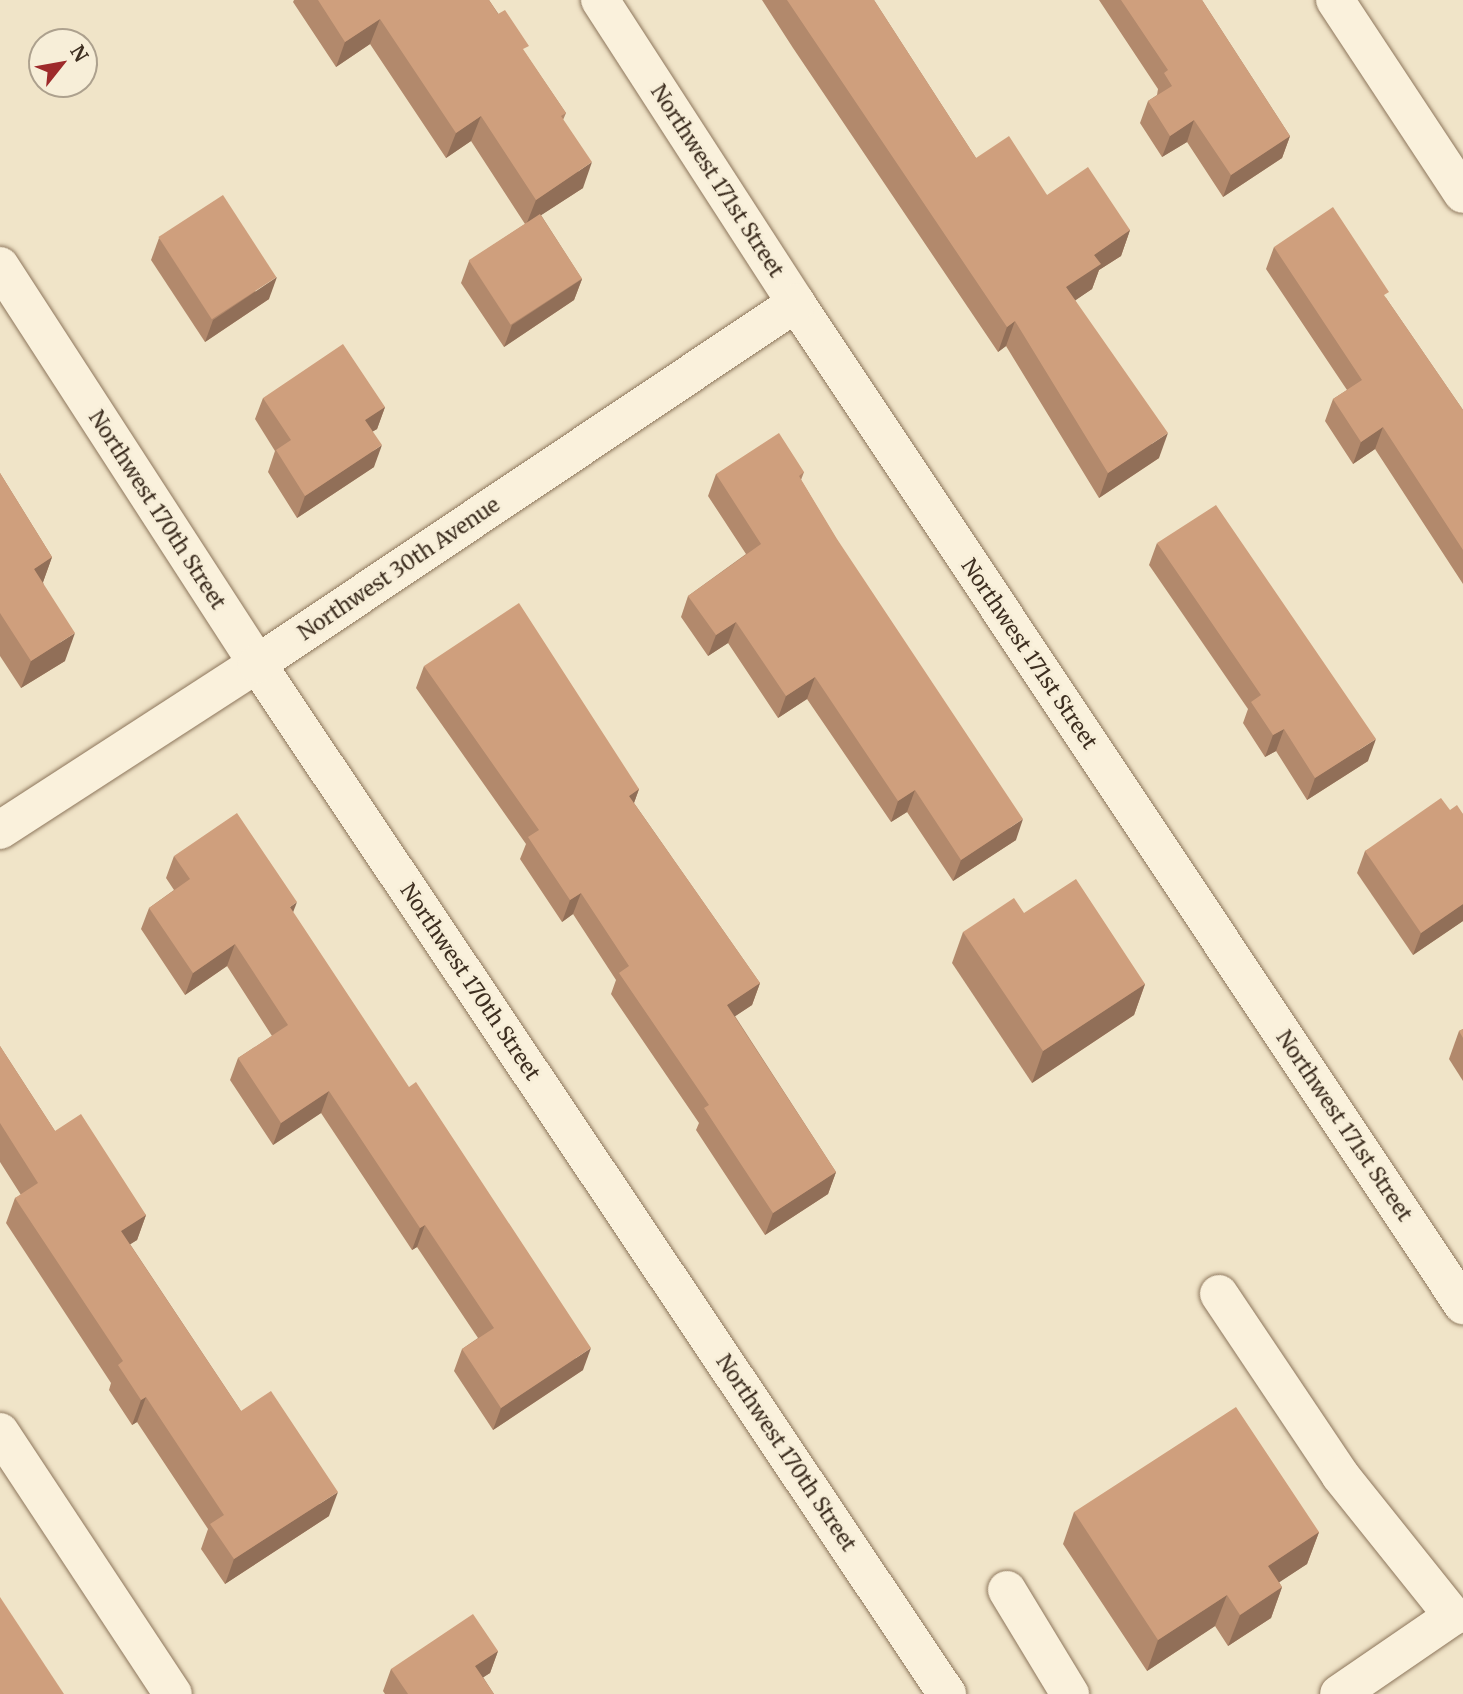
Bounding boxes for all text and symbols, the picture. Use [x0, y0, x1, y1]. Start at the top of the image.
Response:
north arrow [28, 28, 98, 98]
text: N [65, 41, 93, 66]
street label: Northwest 171st Street [645, 80, 789, 282]
street label: Northwest 170th Street [83, 406, 231, 614]
street label: Northwest 30th Avenue [294, 492, 504, 646]
street label: Northwest 171st Street [956, 554, 1102, 754]
street label: Northwest 170th Street [395, 879, 545, 1085]
street label: Northwest 171st Street [1271, 1026, 1417, 1226]
street label: Northwest 170th Street [711, 1350, 861, 1556]

